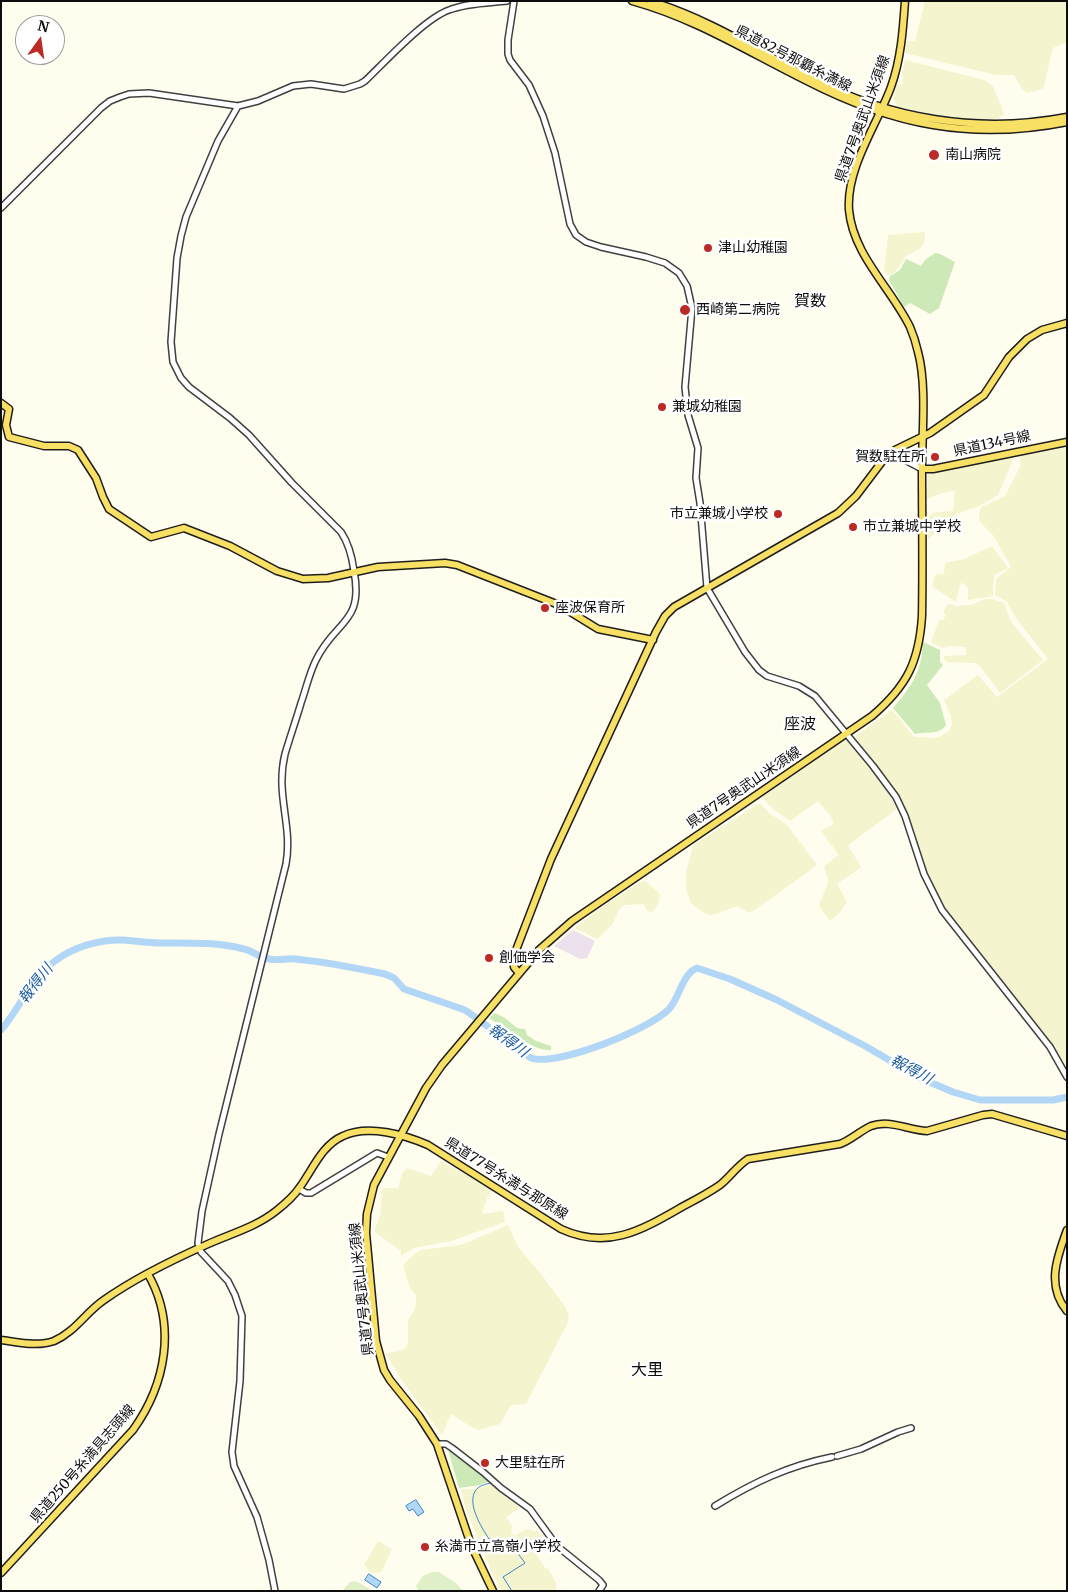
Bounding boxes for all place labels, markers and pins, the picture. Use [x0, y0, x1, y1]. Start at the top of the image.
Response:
place label: 南山病院 [945, 147, 1001, 163]
marker: 南山病院 [927, 148, 941, 162]
place label: 津山幼稚園 [718, 240, 788, 256]
marker: 津山幼稚園 [702, 242, 714, 254]
place label: 西崎第二病院 [696, 302, 780, 318]
marker: 西崎第二病院 [678, 303, 692, 317]
place label: 兼城幼稚園 [672, 399, 742, 415]
marker: 兼城幼稚園 [656, 401, 668, 413]
place label: 賀数駐在所 [855, 449, 925, 465]
marker: 賀数駐在所 [929, 451, 941, 463]
place label: 市立兼城小学校 [670, 506, 768, 522]
marker: 市立兼城小学校 [772, 508, 784, 520]
place label: 市立兼城中学校 [863, 519, 961, 535]
marker: 市立兼城中学校 [847, 521, 859, 533]
place label: 座波保育所 [555, 600, 625, 616]
marker: 座波保育所 [539, 602, 551, 614]
place label: 創価学会 [499, 950, 555, 966]
marker: 創価学会 [483, 952, 495, 964]
place label: 大里駐在所 [495, 1455, 565, 1471]
marker: 大里駐在所 [479, 1457, 491, 1469]
place label: 糸満市立高嶺小学校 [435, 1539, 561, 1555]
marker: 糸満市立高嶺小学校 [419, 1541, 431, 1553]

